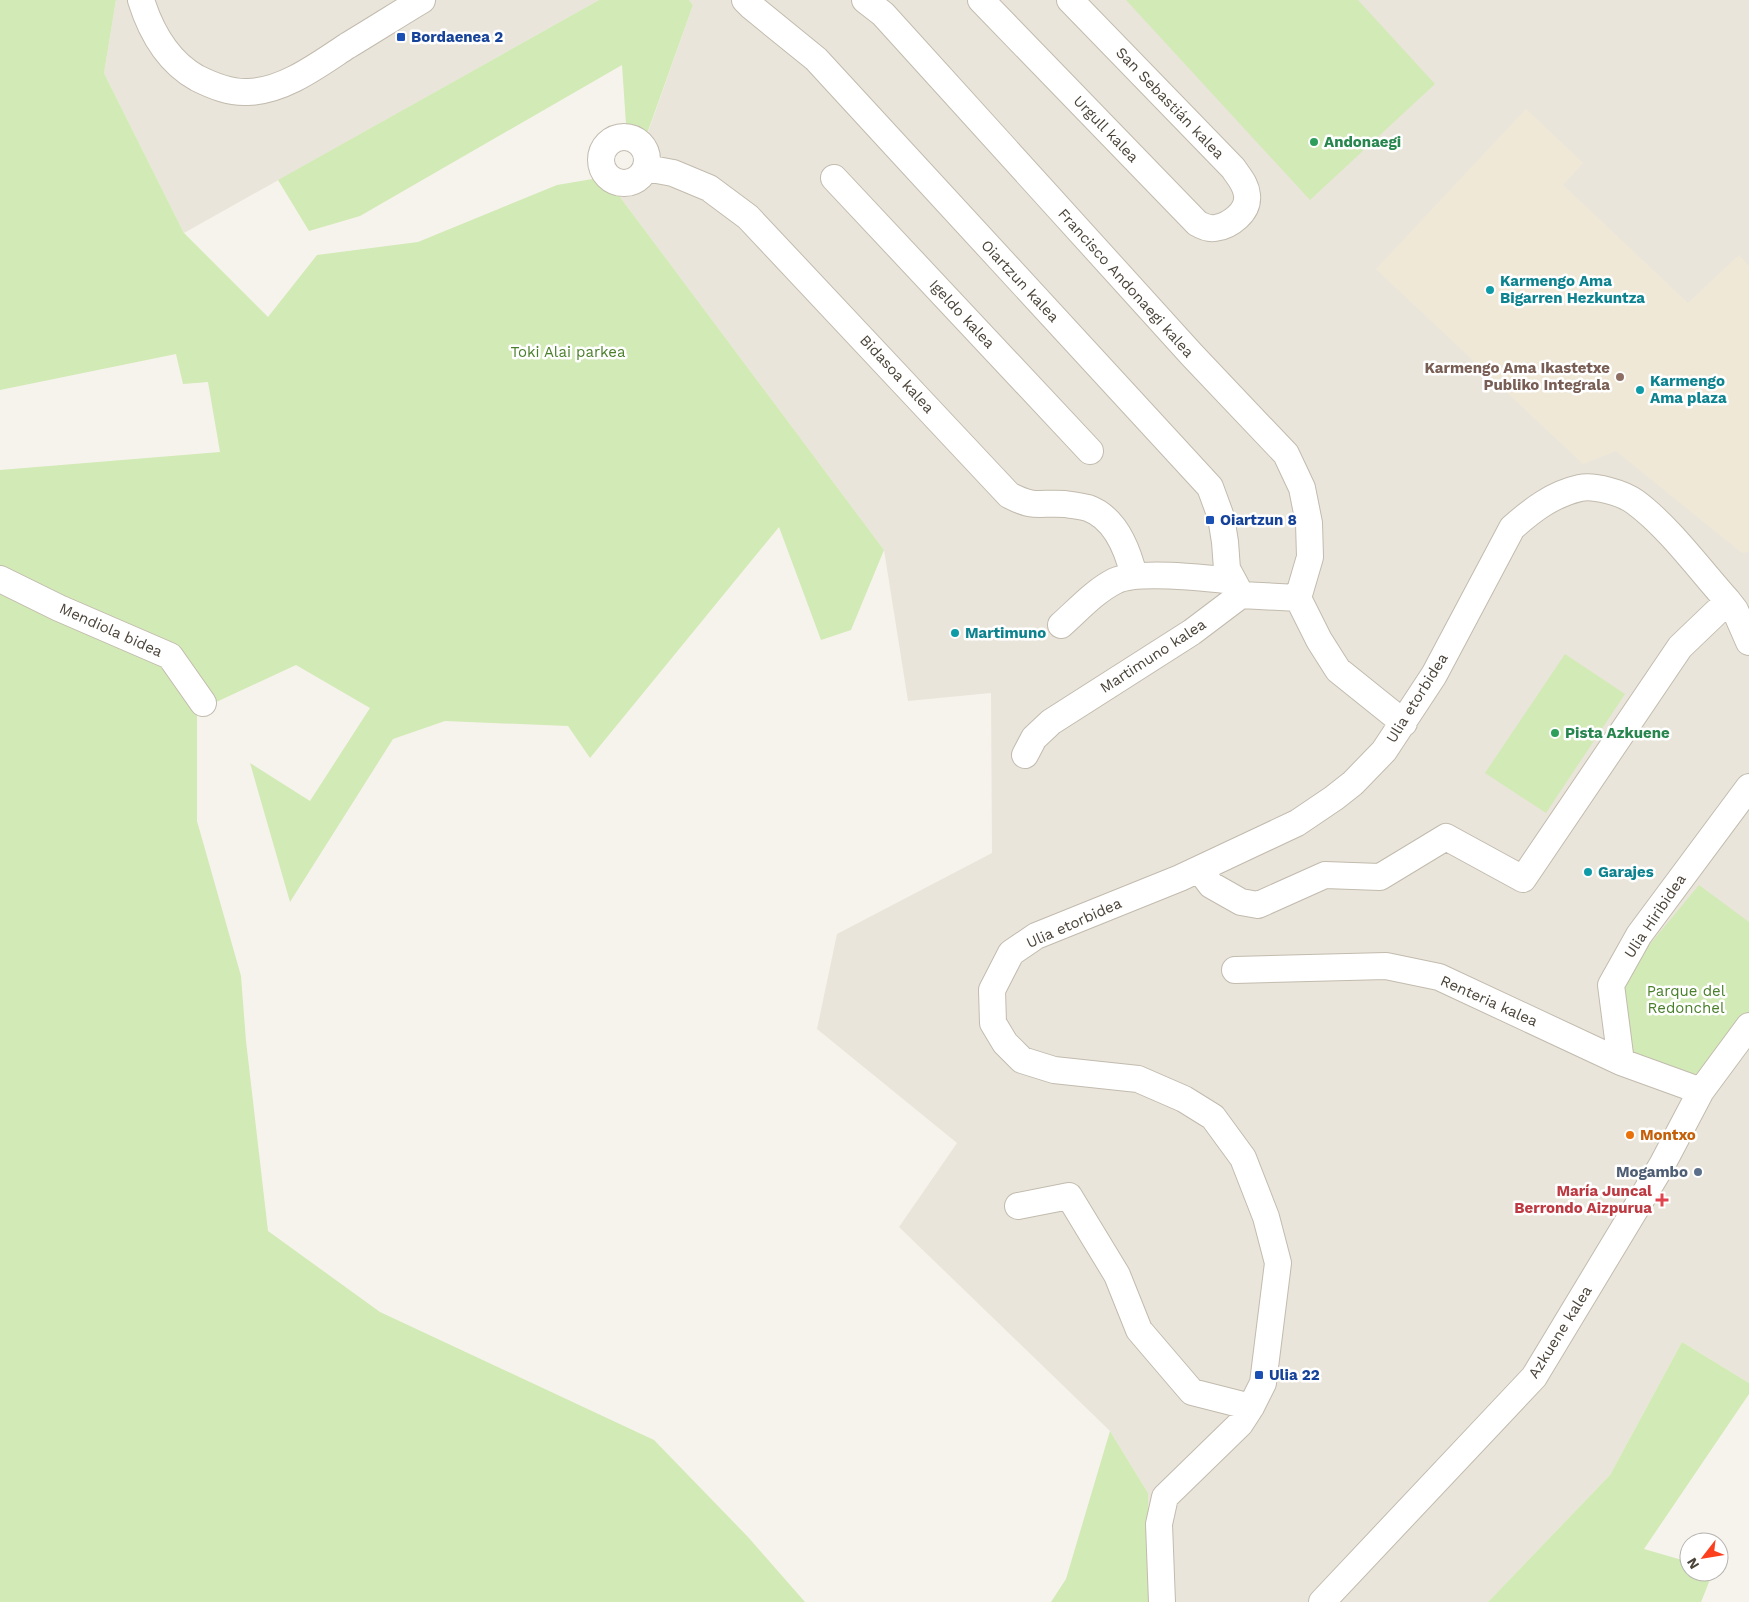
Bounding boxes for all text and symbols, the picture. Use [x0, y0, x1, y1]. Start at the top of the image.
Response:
place label: Bordaenea 2 [411, 28, 503, 46]
marker: Bordaenea 2 [395, 31, 407, 43]
street label: San Sebastián kalea [1112, 43, 1228, 163]
street label: Urgull kalea [1070, 92, 1143, 167]
place label: Andonaegi [1324, 133, 1401, 151]
marker: Andonaegi [1308, 136, 1320, 148]
street label: Francisco Andonaegi kalea [1054, 205, 1198, 362]
street label: Oiartzun kalea [977, 236, 1063, 326]
place label: Karmengo Ama Bigarren Hezkuntza [1500, 272, 1645, 307]
street label: Igeldo kalea [926, 276, 999, 353]
marker: Karmengo Ama Bigarren Hezkuntza [1484, 284, 1496, 296]
street label: Bidasoa kalea [856, 331, 938, 417]
park label: Toki Alai parkea [511, 343, 626, 361]
place label: Karmengo Ama Ikastetxe Publiko Integrala [1424, 359, 1610, 394]
marker: Karmengo Ama Ikastetxe Publiko Integrala [1614, 371, 1626, 383]
place label: Karmengo Ama plaza [1650, 372, 1727, 407]
marker: Karmengo Ama plaza [1634, 384, 1646, 396]
place label: Oiartzun 8 [1220, 511, 1297, 529]
marker: Oiartzun 8 [1204, 514, 1216, 526]
street label: Mendiola bidea [57, 599, 166, 661]
street label: Martimuno kalea [1097, 615, 1210, 697]
place label: Martimuno [965, 624, 1046, 642]
marker: Martimuno [949, 627, 961, 639]
street label: Ulia etorbidea [1382, 649, 1452, 746]
place label: Pista Azkuene [1565, 724, 1670, 742]
marker: Pista Azkuene [1549, 727, 1561, 739]
place label: Garajes [1598, 863, 1654, 881]
marker: Garajes [1582, 866, 1594, 878]
street label: Ulia Hiribidea [1620, 870, 1690, 961]
street label: Ulia etorbidea [1024, 894, 1125, 952]
street label: Renteria kalea [1438, 972, 1541, 1031]
park label: Parque del Redonchel [1647, 982, 1726, 1017]
place label: Montxo [1640, 1126, 1696, 1144]
marker: Montxo [1624, 1129, 1636, 1141]
place label: Mogambo [1616, 1163, 1688, 1181]
marker: Mogambo [1692, 1166, 1704, 1178]
place label: María Juncal Berrondo Aizpurua [1514, 1182, 1652, 1217]
marker: María Juncal Berrondo Aizpurua [1656, 1194, 1668, 1206]
street label: Azkuene kalea [1524, 1282, 1596, 1382]
place label: Ulia 22 [1269, 1366, 1320, 1384]
marker: Ulia 22 [1253, 1369, 1265, 1381]
north arrow [1679, 1532, 1729, 1582]
text: N [1683, 1555, 1702, 1572]

